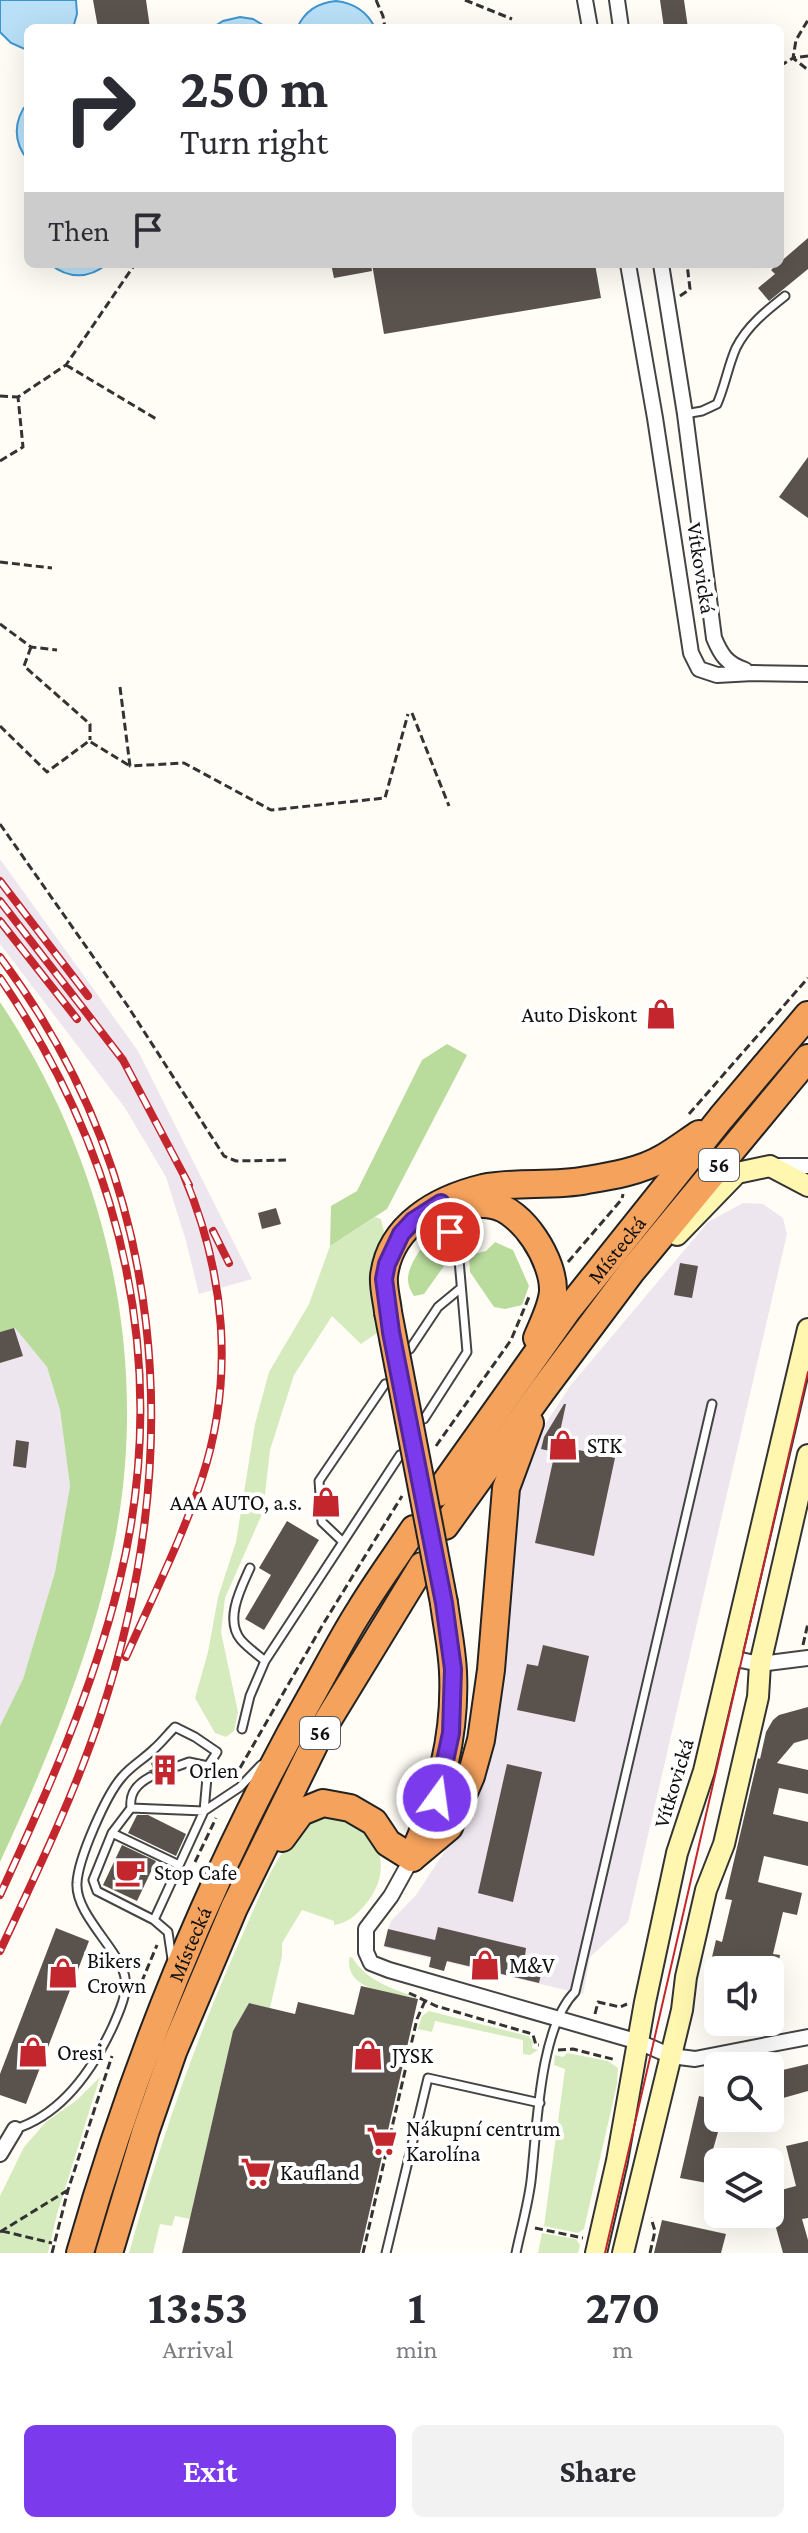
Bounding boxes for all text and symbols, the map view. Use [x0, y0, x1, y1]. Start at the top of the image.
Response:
icon: right [48, 56, 152, 160]
text: 250 m [180, 57, 328, 119]
text: Turn right [180, 122, 328, 162]
icon: arrive [126, 208, 170, 252]
text: Then [48, 214, 110, 247]
street label: Vítkovická [682, 521, 721, 615]
shop icon: Auto Diskont [644, 997, 678, 1031]
place label: Auto Diskont [521, 1002, 638, 1027]
road number: 56 [699, 1149, 739, 1181]
pin [416, 1198, 484, 1266]
icon: arrive [428, 1210, 472, 1254]
street label: Místecká [582, 1211, 651, 1288]
shop icon: STK [546, 1428, 580, 1462]
place label: STK [587, 1433, 622, 1458]
shop icon: AAA AUTO, a.s. [309, 1485, 343, 1519]
place label: AAA AUTO, a.s. [170, 1490, 302, 1515]
road number: 56 [300, 1717, 340, 1749]
street label: Vítkovická [648, 1735, 699, 1831]
building icon: Orlen [148, 1753, 182, 1787]
position arrow [395, 1756, 479, 1840]
place label: Orlen [189, 1758, 239, 1783]
cafe icon: Stop Cafe [113, 1855, 147, 1889]
place label: Stop Cafe [154, 1860, 237, 1885]
street label: Místecká [163, 1903, 217, 1985]
place label: Bikers Crown [87, 1948, 146, 1998]
shop icon: M&V [468, 1948, 502, 1982]
place label: M&V [509, 1953, 555, 1978]
shop icon: Bikers Crown [46, 1956, 80, 1990]
map controls [704, 1956, 784, 2228]
button: sound [704, 1956, 784, 2036]
shop icon: Oresi [16, 2035, 50, 2069]
shop icon: JYSK [351, 2038, 385, 2072]
place label: Oresi [57, 2040, 103, 2065]
place label: JYSK [390, 2043, 433, 2068]
button: search [704, 2052, 784, 2132]
place label: Nákupní centrum Karolína [406, 2116, 561, 2166]
supermarket icon: Nákupní centrum Karolína [365, 2124, 399, 2158]
button: layers [704, 2148, 784, 2228]
supermarket icon: Kaufland [239, 2155, 273, 2189]
place label: Kaufland [280, 2160, 360, 2185]
text: 13:53 [148, 2280, 248, 2333]
text: 1 [408, 2280, 426, 2333]
text: 270 [585, 2280, 660, 2333]
text: Arrival [163, 2335, 233, 2364]
text: min [396, 2335, 438, 2364]
text: m [612, 2335, 633, 2364]
button: Exit [24, 2425, 396, 2517]
button: Share [412, 2425, 784, 2517]

